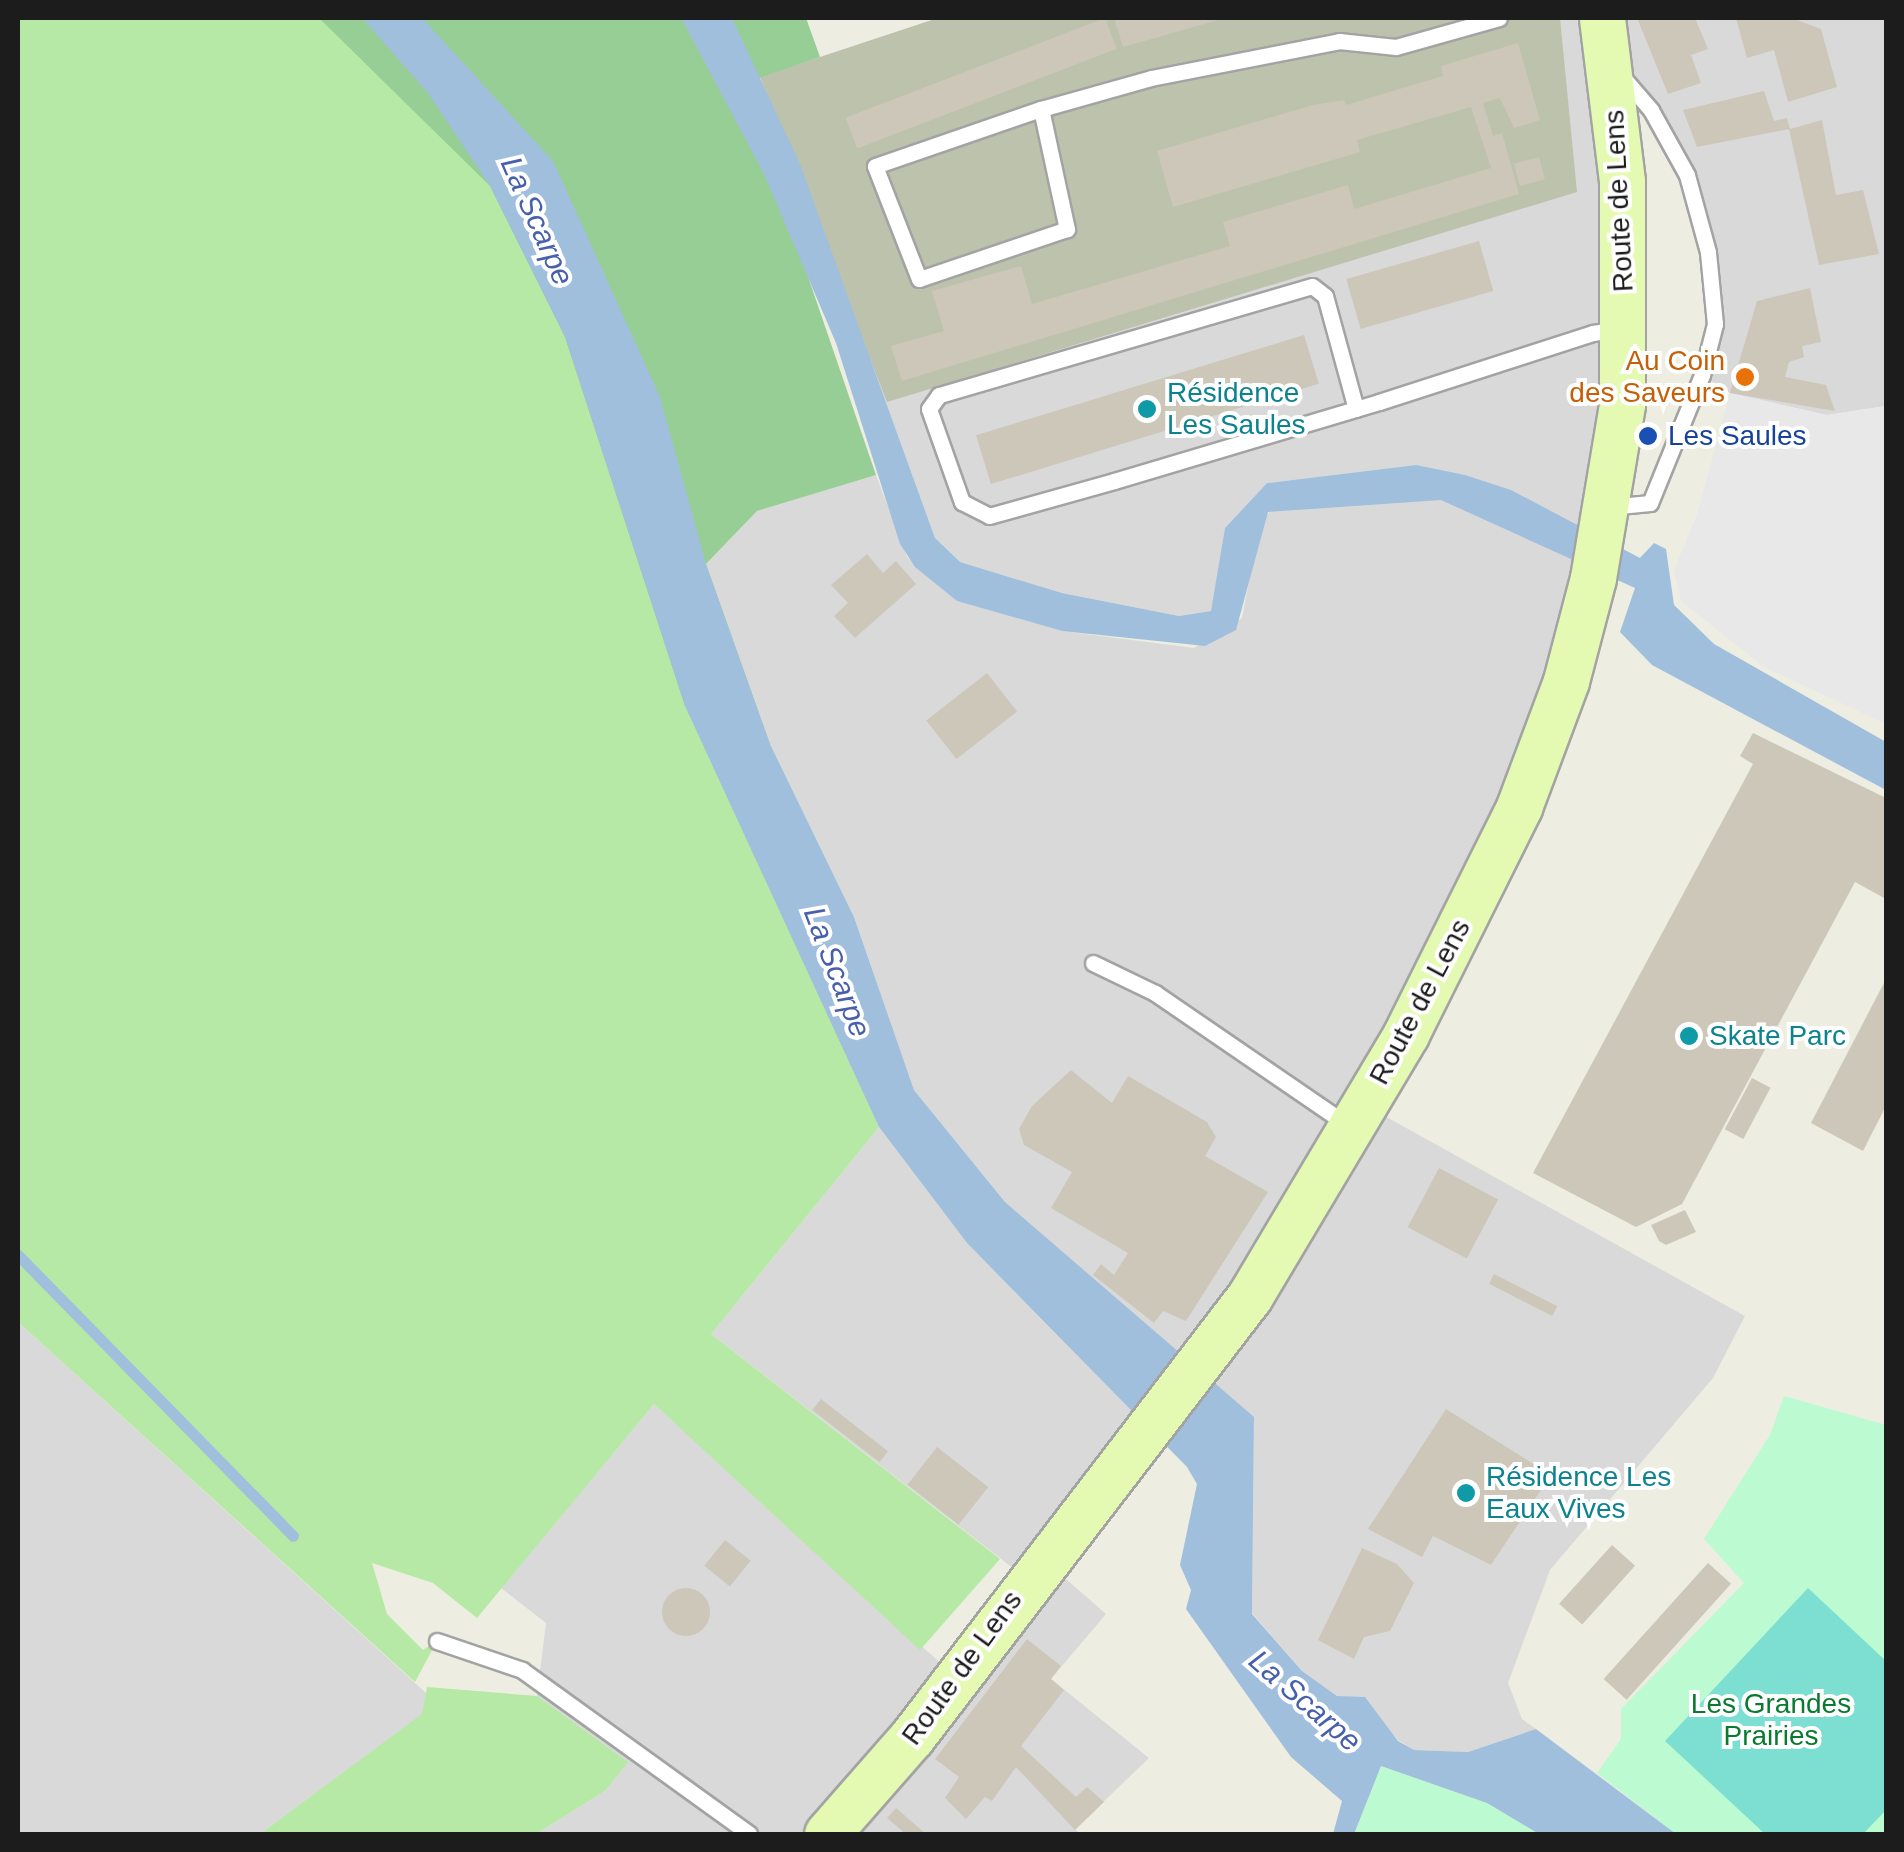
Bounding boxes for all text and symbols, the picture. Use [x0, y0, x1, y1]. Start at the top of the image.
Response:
street label: Route de Lens [1597, 109, 1641, 293]
water label: La Scarpe [493, 151, 581, 291]
place label: Au Coin des Saveurs [1569, 344, 1725, 410]
marker: Au Coin des Saveurs [1734, 366, 1756, 388]
place label: Résidence Les Saules [1167, 376, 1306, 442]
marker: Résidence Les Saules [1136, 398, 1158, 420]
place label: Les Saules [1668, 419, 1807, 453]
marker: Les Saules [1637, 425, 1659, 447]
water label: La Scarpe [796, 902, 878, 1042]
street label: Route de Lens [1362, 914, 1478, 1090]
place label: Skate Parc [1709, 1019, 1846, 1053]
marker: Skate Parc [1678, 1025, 1700, 1047]
place label: Résidence Les Eaux Vives [1486, 1460, 1671, 1526]
marker: Résidence Les Eaux Vives [1455, 1482, 1477, 1504]
street label: Route de Lens [895, 1584, 1029, 1752]
water label: La Scarpe [1242, 1643, 1368, 1759]
park label: Les Grandes Prairies [1691, 1687, 1851, 1753]

